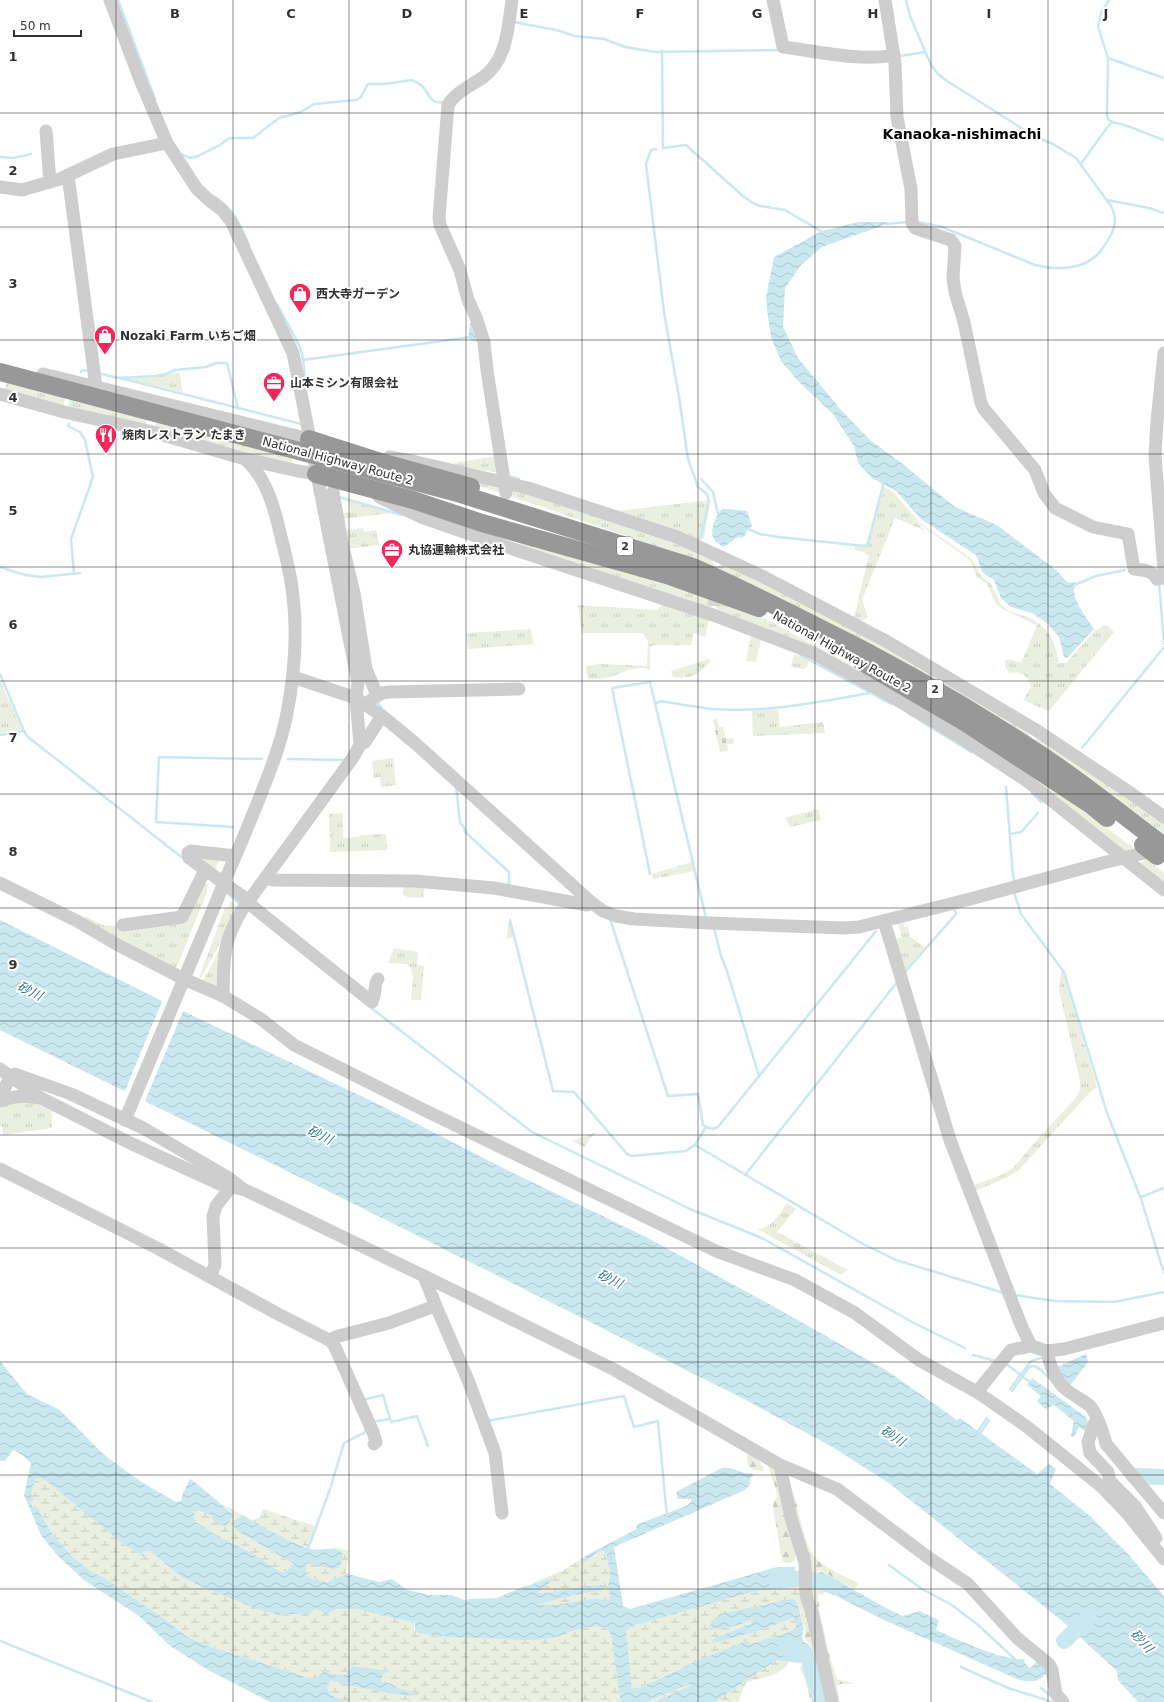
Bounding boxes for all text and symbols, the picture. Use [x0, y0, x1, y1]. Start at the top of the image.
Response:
text: B [170, 6, 180, 21]
text: C [286, 6, 296, 21]
text: D [402, 6, 413, 21]
text: E [520, 6, 528, 21]
text: F [636, 6, 644, 21]
text: G [752, 6, 762, 21]
text: H [868, 6, 878, 21]
text: I [987, 6, 991, 21]
text: J [1103, 6, 1108, 21]
scale bar [14, 12, 81, 38]
text: 50 m [20, 19, 51, 33]
text: 1 [8, 49, 18, 64]
district label: Kanaoka-nishimachi [883, 126, 1041, 142]
text: 2 [8, 163, 18, 178]
text: 3 [8, 276, 18, 291]
shop icon: 西大寺ガーデン [287, 281, 313, 314]
place label: 西大寺ガーデン [316, 287, 400, 301]
shop icon: Nozaki Farm いちご畑 [92, 323, 118, 356]
place label: Nozaki Farm いちご畑 [120, 329, 256, 343]
office icon: 山本ミシン有限会社 [261, 370, 287, 403]
place label: 山本ミシン有限会社 [290, 376, 398, 390]
text: 4 [8, 390, 18, 405]
restaurant icon: 焼肉レストラン たまき [93, 422, 119, 455]
place label: 焼肉レストラン たまき [122, 428, 246, 442]
street label: National Highway Route 2 [261, 434, 415, 488]
text: 5 [8, 503, 18, 518]
office icon: 丸協運輸株式会社 [379, 537, 405, 570]
road number: 2 [617, 537, 633, 555]
place label: 丸協運輸株式会社 [408, 543, 504, 557]
street label: National Highway Route 2 [770, 608, 914, 696]
text: 6 [8, 617, 18, 632]
road number: 2 [927, 680, 943, 698]
text: 7 [8, 730, 18, 745]
text: 8 [8, 844, 18, 859]
text: 9 [8, 957, 18, 972]
water label: 砂川 [15, 979, 47, 1004]
water label: 砂川 [305, 1123, 337, 1148]
water label: 砂川 [595, 1267, 627, 1292]
water label: 砂川 [878, 1423, 910, 1450]
water label: 砂川 [1128, 1626, 1158, 1657]

